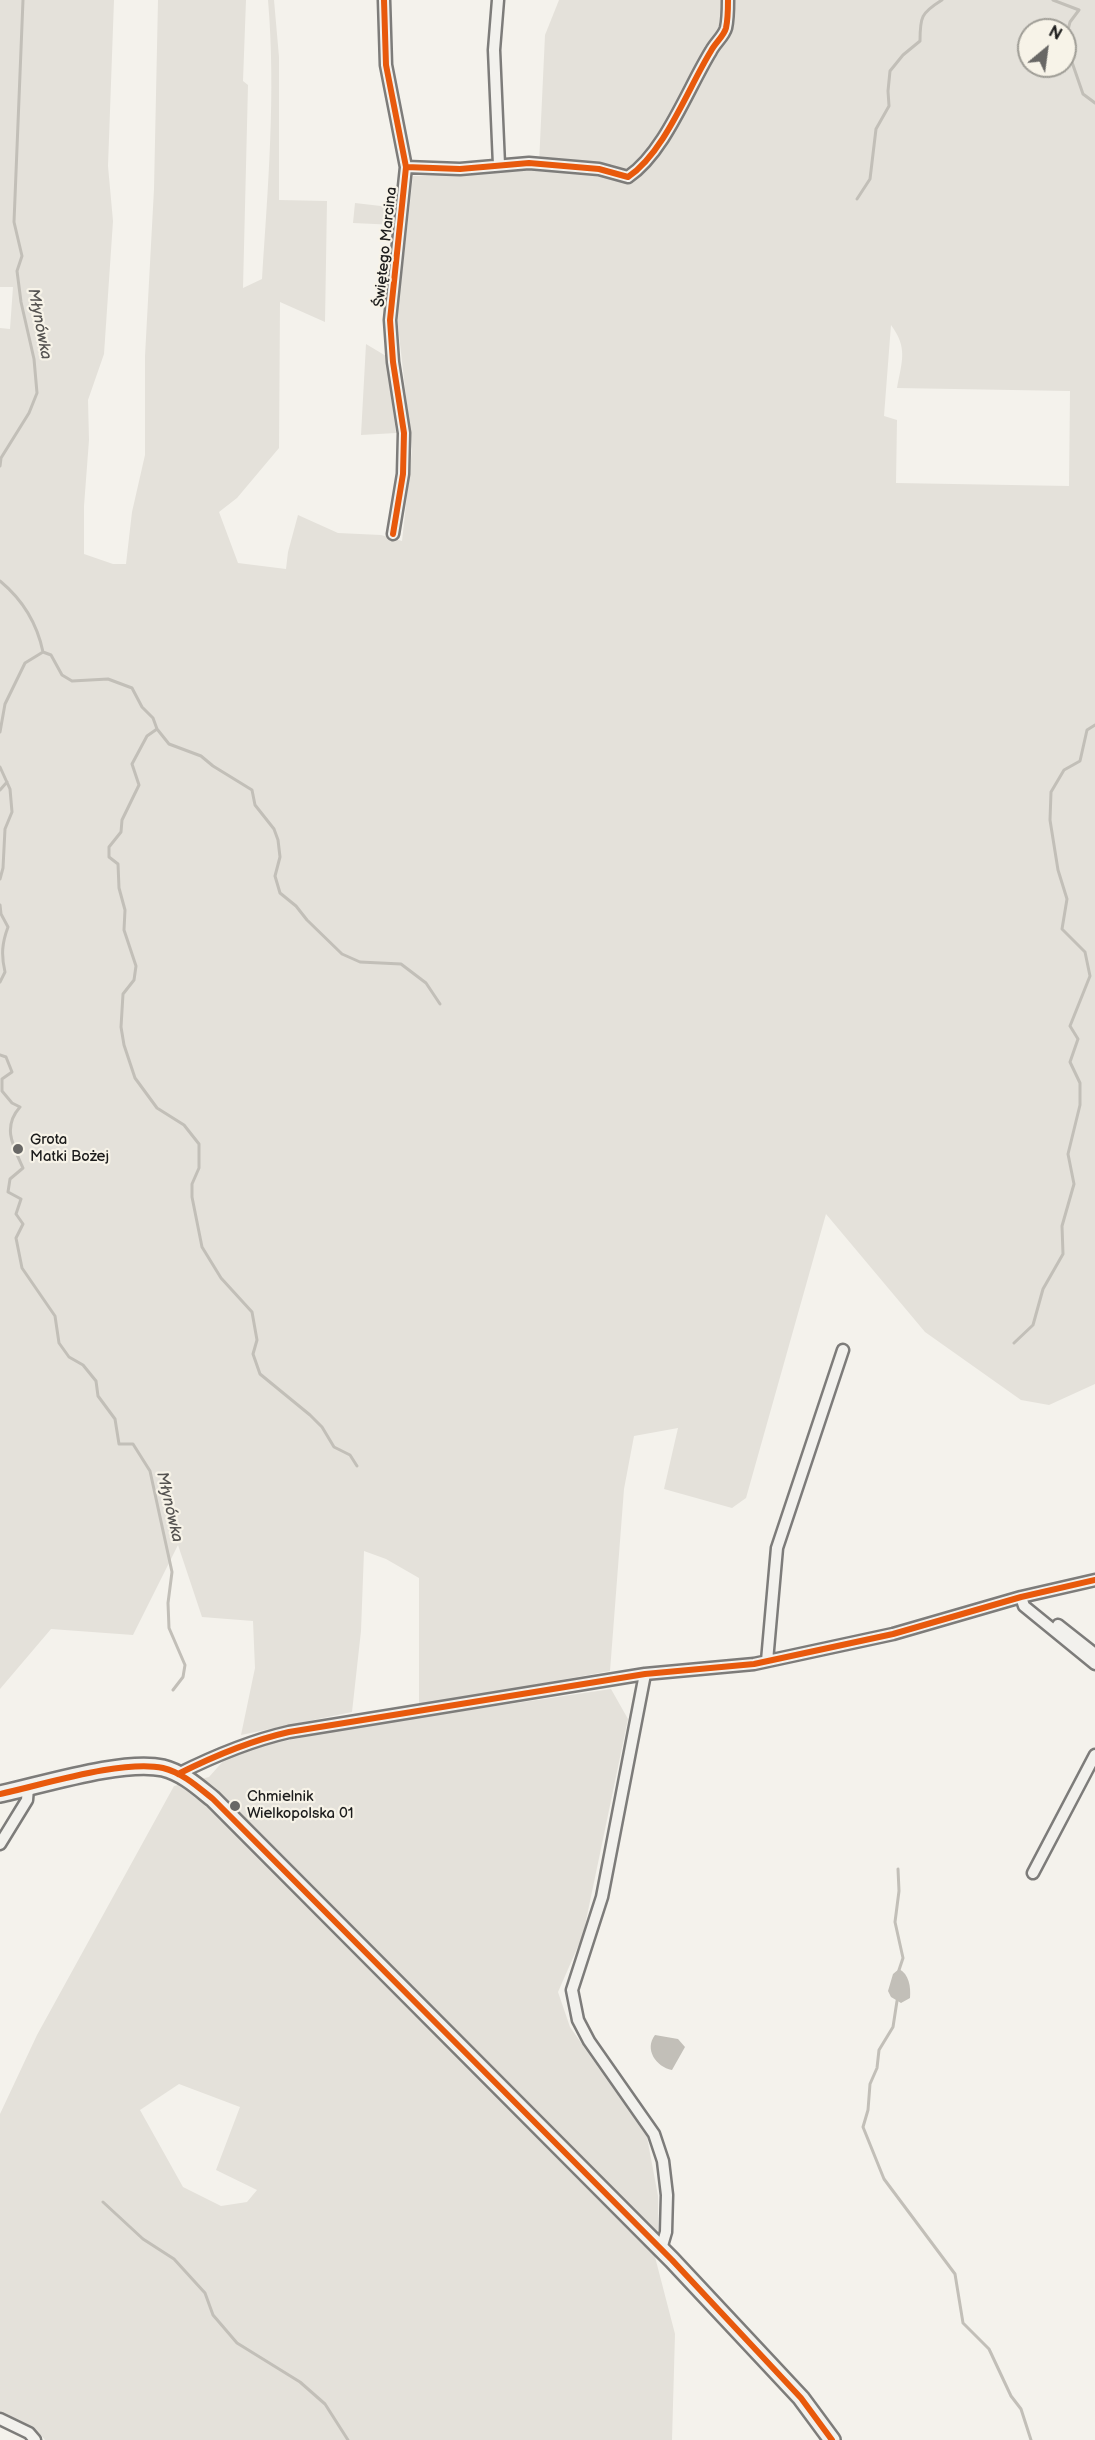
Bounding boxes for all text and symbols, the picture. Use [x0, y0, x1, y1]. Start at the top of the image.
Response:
north arrow [1017, 18, 1077, 78]
text: N [1045, 22, 1065, 45]
street label: Świętego Marcina [371, 186, 401, 308]
water label: Młynówka [23, 287, 55, 361]
place label: Grota Matki Bożej [30, 1131, 109, 1166]
marker: Grota Matki Bożej [11, 1142, 25, 1156]
water label: Młynówka [152, 1470, 186, 1544]
place label: Chmielnik Wielkopolska 01 [247, 1788, 354, 1823]
marker: Chmielnik Wielkopolska 01 [228, 1799, 242, 1813]

